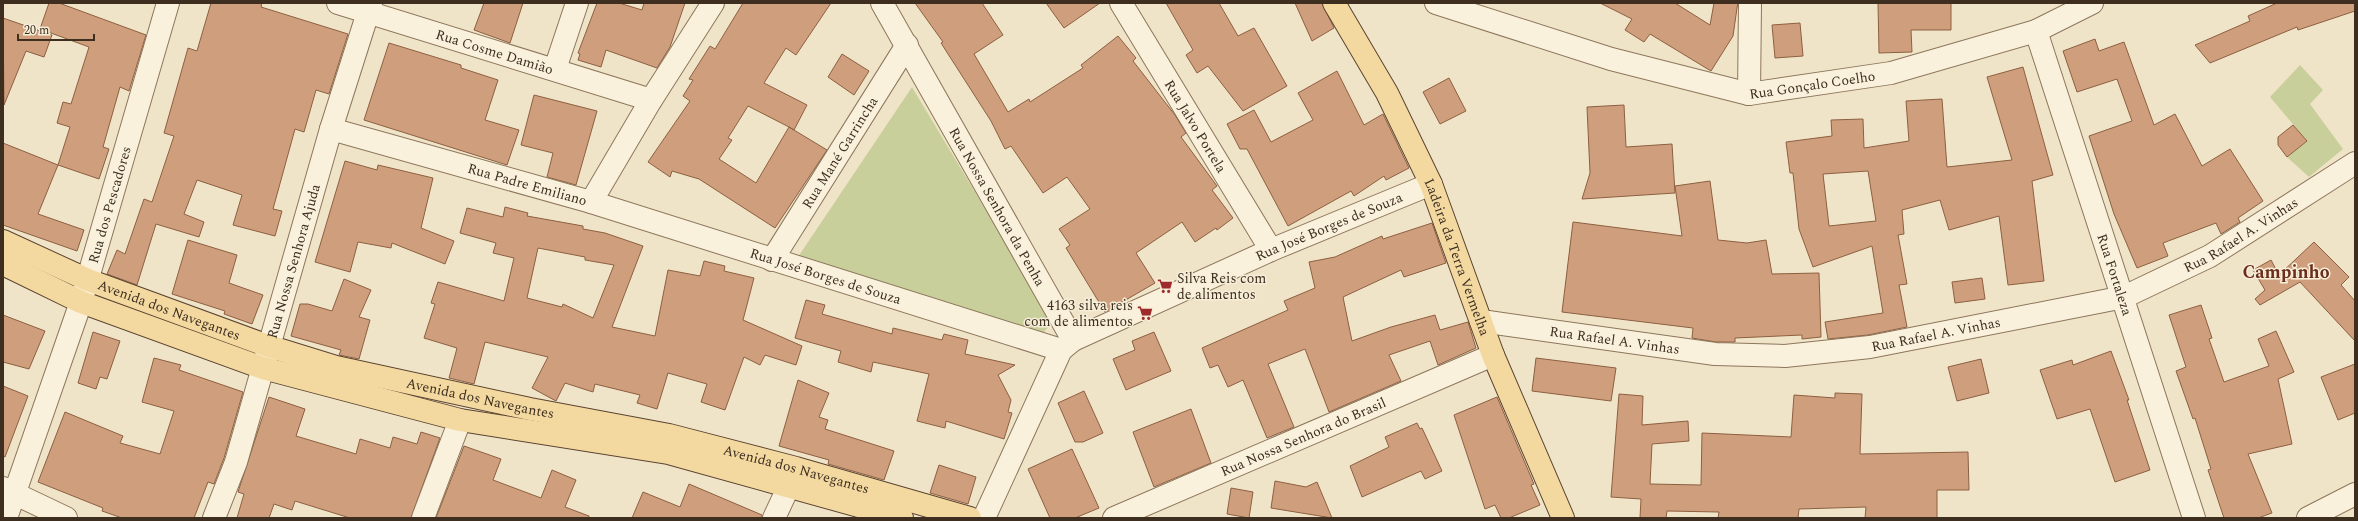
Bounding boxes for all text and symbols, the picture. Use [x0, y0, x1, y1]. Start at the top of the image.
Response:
scale bar [18, 16, 94, 42]
text: 20 m [24, 21, 49, 40]
street label: Rua Cosme Damião [433, 23, 556, 80]
street label: Rua Gonçalo Coelho [1748, 65, 1877, 104]
street label: Rua Jalvo Portela [1159, 75, 1232, 177]
street label: Rua Mané Garrincha [796, 92, 883, 213]
street label: Rua Nossa Senhora da Penha [944, 123, 1051, 290]
street label: Rua dos Pescadores [82, 144, 136, 266]
street label: Rua Padre Emiliano [465, 157, 590, 211]
street label: Ladeira da Terra Vermelha [1419, 174, 1496, 339]
street label: Rua Nossa Senhora Ajuda [261, 181, 325, 341]
street label: Rua José Borges de Souza [1252, 186, 1406, 266]
street label: Rua Rafael A. Vinhas [2180, 192, 2302, 278]
street label: Rua Fortaleza [2092, 231, 2138, 318]
street label: Rua José Borges de Souza [747, 242, 904, 310]
district label: Campinho [2243, 259, 2330, 286]
place label: Silva Reis com de alimentos [1177, 268, 1266, 305]
street label: Avenida dos Navegantes [95, 274, 244, 346]
supermarket icon: Silva Reis com de alimentos [1156, 277, 1174, 295]
place label: 4163 silva reis com de alimentos [1024, 295, 1133, 332]
supermarket icon: 4163 silva reis com de alimentos [1136, 304, 1154, 322]
street label: Rua Rafael A. Vinhas [1870, 311, 2002, 357]
street label: Rua Rafael A. Vinhas [1548, 320, 1681, 359]
street label: Avenida dos Navegantes [404, 372, 556, 424]
street label: Rua Nossa Senhora do Brasil [1217, 392, 1389, 481]
street label: Avenida dos Navegantes [721, 439, 872, 499]

